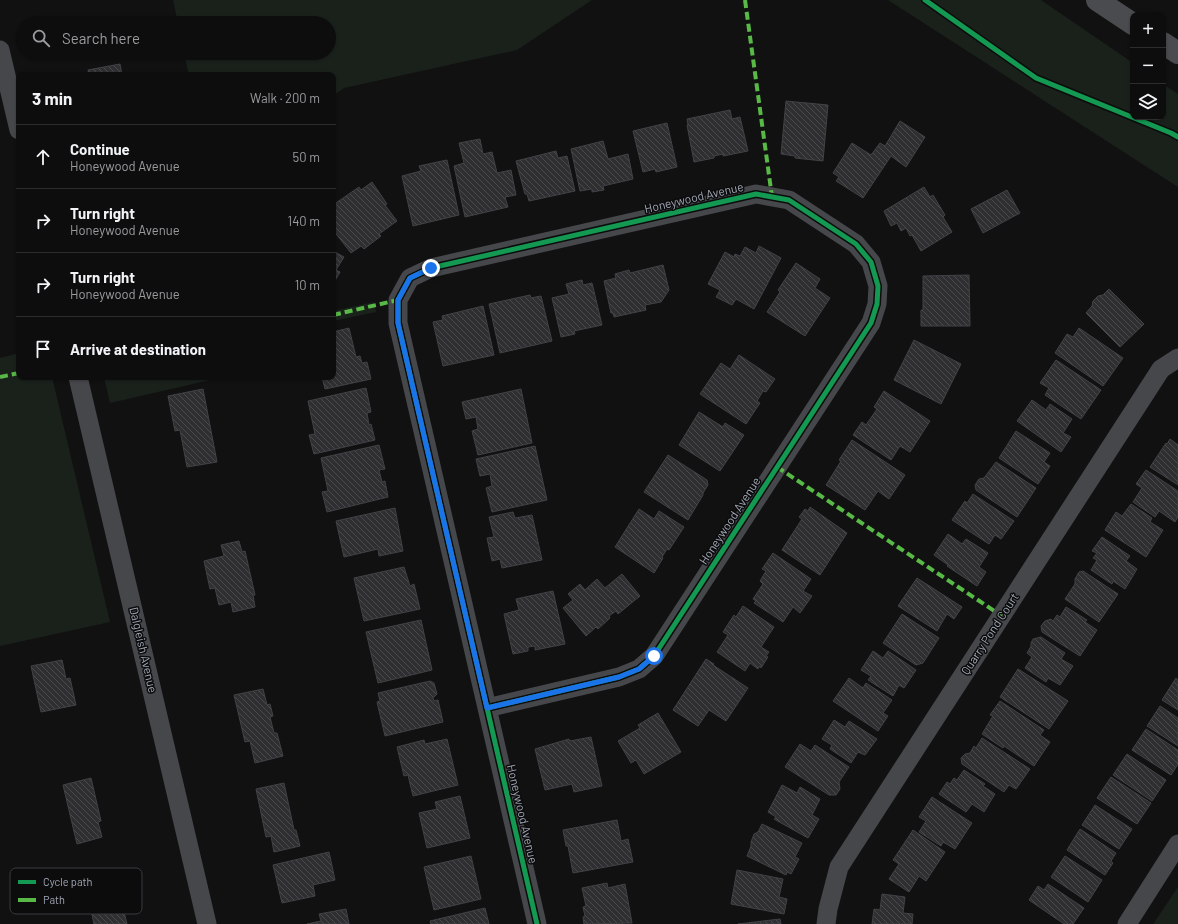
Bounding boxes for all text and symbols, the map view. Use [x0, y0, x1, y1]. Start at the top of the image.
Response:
map controls [1130, 12, 1166, 120]
button: + [1130, 12, 1166, 48]
search box [16, 16, 336, 60]
icon: search [30, 27, 52, 49]
text: Search here [62, 29, 140, 47]
button: − [1130, 48, 1166, 84]
button: layers [1130, 84, 1166, 120]
text: 3 min [32, 88, 72, 108]
text: Walk · 200 m [250, 90, 320, 106]
text: Continue [70, 140, 130, 158]
icon: ahead [32, 146, 54, 168]
text: 50 m [293, 149, 320, 165]
text: Honeywood Avenue [70, 158, 180, 174]
street label: Honeywood Avenue [643, 179, 745, 215]
text: Turn right [70, 204, 135, 222]
icon: right [32, 210, 54, 232]
text: 140 m [288, 213, 320, 229]
text: Honeywood Avenue [70, 222, 180, 238]
route end [422, 259, 440, 277]
text: Turn right [70, 268, 135, 286]
icon: right [32, 274, 54, 296]
text: 10 m [295, 277, 320, 293]
text: Honeywood Avenue [70, 286, 180, 302]
icon: arrive [32, 338, 54, 360]
text: Arrive at destination [70, 340, 206, 358]
street label: Honeywood Avenue [696, 474, 763, 567]
street label: Quarry Pond Court [958, 590, 1021, 677]
street label: Dalgleish Avenue [127, 605, 161, 694]
route start [645, 647, 663, 665]
street label: Honeywood Avenue [505, 763, 541, 865]
legend [10, 868, 142, 914]
text: Cycle path [43, 875, 93, 888]
text: Path [43, 893, 65, 906]

